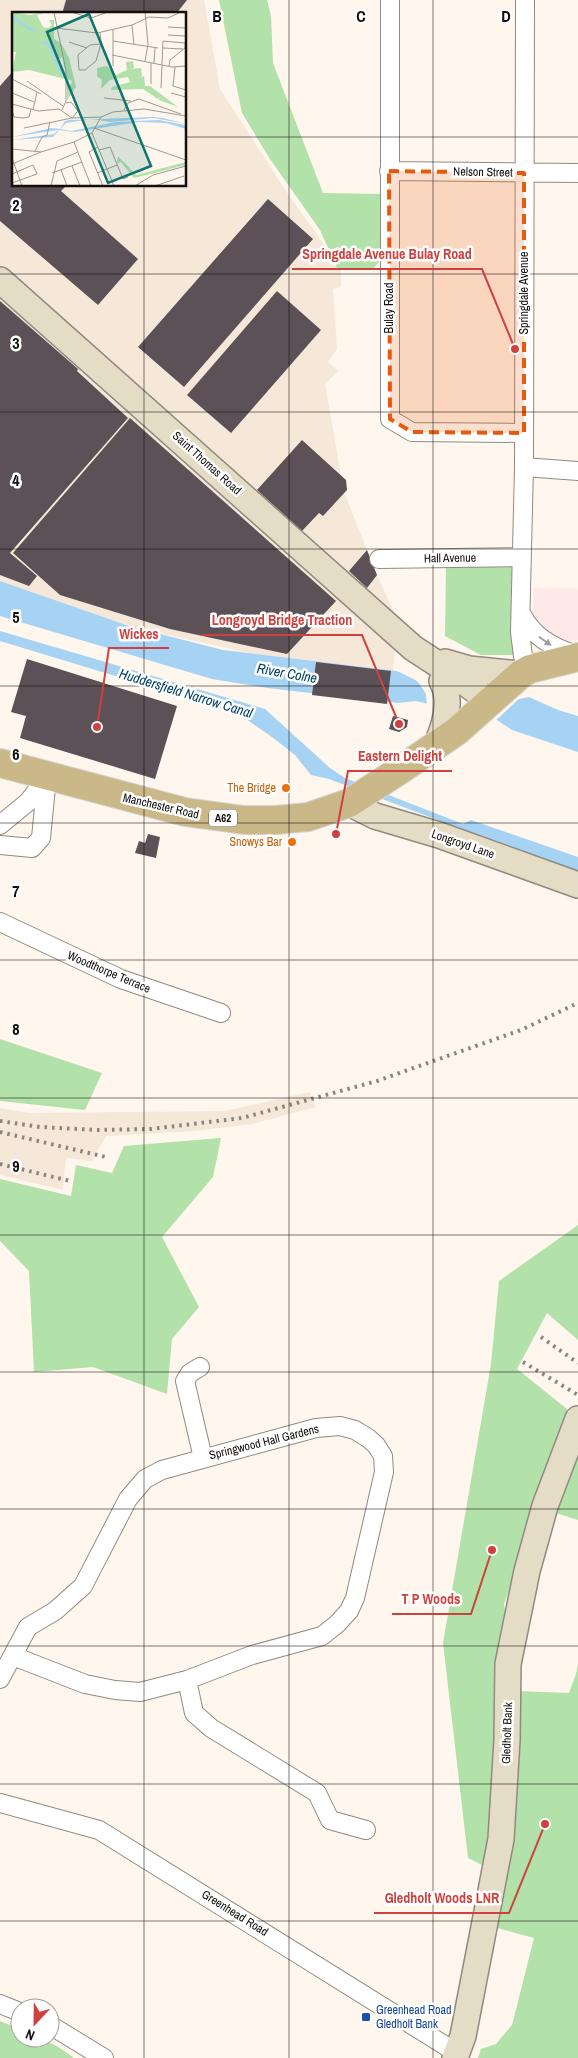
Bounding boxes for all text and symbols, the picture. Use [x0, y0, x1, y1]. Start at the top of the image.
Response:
text: B [212, 5, 222, 27]
text: C [356, 5, 366, 27]
text: D [501, 5, 511, 27]
inset map [12, 12, 186, 186]
street label: Nelson Street [453, 163, 513, 181]
text: 2 [12, 194, 20, 216]
callout: Springdale Avenue Bulay Road [292, 240, 482, 269]
text: Springdale Avenue Bulay Road [302, 245, 472, 263]
street label: Springdale Avenue [516, 252, 532, 335]
street label: Bulay Road [381, 283, 397, 333]
text: 3 [12, 332, 20, 354]
street label: Saint Thomas Road [169, 428, 245, 498]
text: 4 [12, 469, 20, 491]
street label: Hall Avenue [424, 550, 476, 566]
text: 5 [12, 606, 20, 628]
callout: Longroyd Bridge Traction [202, 606, 362, 635]
text: Longroyd Bridge Traction [212, 611, 352, 629]
callout: Wickes [109, 619, 169, 648]
text: Wickes [119, 625, 159, 643]
one-way arrow [539, 636, 552, 646]
water label: River Colne [256, 659, 318, 687]
water label: Huddersfield Narrow Canal [117, 664, 255, 722]
callout: Eastern Delight [348, 742, 452, 771]
text: 6 [12, 743, 20, 765]
text: Eastern Delight [358, 747, 442, 765]
place label: The Bridge [227, 780, 276, 796]
marker: The Bridge [280, 782, 292, 794]
street label: Manchester Road [121, 789, 201, 823]
road number: A62 [209, 810, 237, 826]
street label: Longroyd Lane [429, 826, 497, 862]
place label: Snowys Bar [229, 834, 283, 850]
marker: Snowys Bar [286, 836, 298, 848]
text: 7 [12, 880, 20, 902]
street label: Woodthorpe Terrace [65, 947, 153, 997]
text: 8 [12, 1018, 20, 1040]
text: 9 [12, 1155, 20, 1177]
street label: Springwood Hall Gardens [207, 1421, 321, 1463]
callout: T P Woods [392, 1585, 471, 1614]
text: T P Woods [402, 1590, 460, 1608]
street label: Gledholt Bank [498, 1702, 516, 1764]
callout: Gledholt Woods LNR [374, 1884, 509, 1913]
street label: Greenhead Road [199, 1886, 271, 1940]
text: Gledholt Woods LNR [385, 1889, 500, 1907]
north arrow [10, 1998, 60, 2048]
place label: Greenhead Road Gledholt Bank [376, 2002, 452, 2032]
marker: Greenhead Road Gledholt Bank [360, 2011, 372, 2023]
text: N [23, 2025, 37, 2045]

